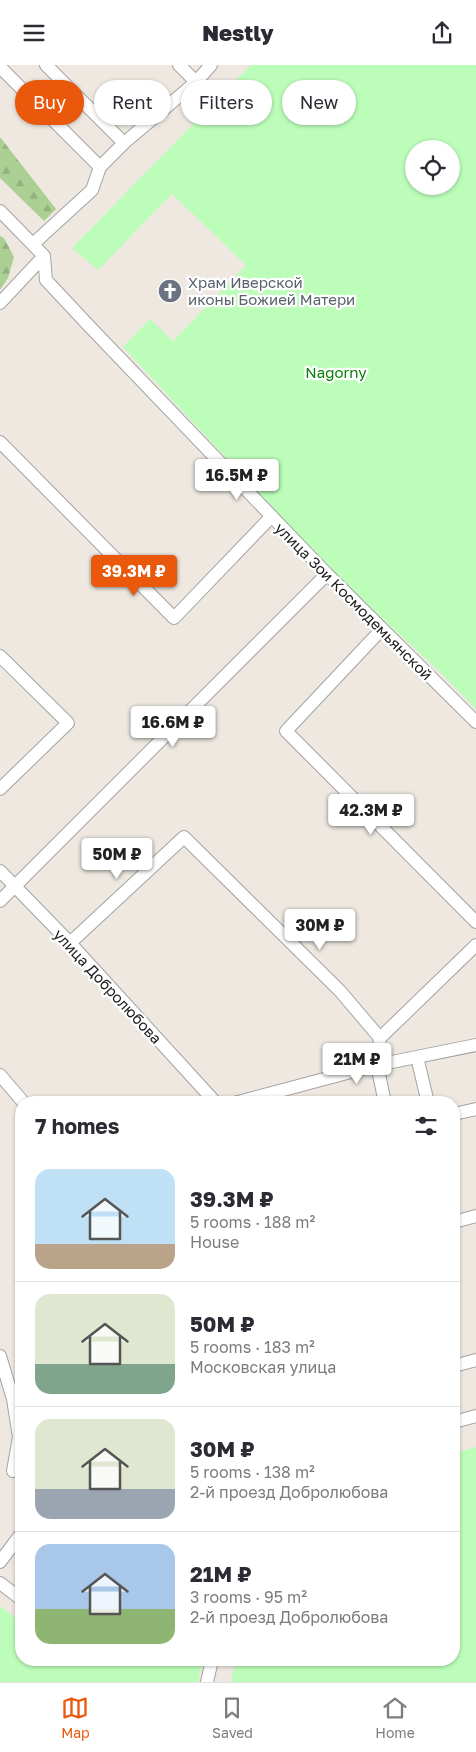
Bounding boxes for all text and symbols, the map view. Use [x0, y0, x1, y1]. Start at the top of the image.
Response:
icon: menu [20, 19, 48, 47]
text: Nestly [202, 19, 274, 46]
icon: share [428, 19, 456, 47]
chip: Buy [15, 80, 84, 125]
chip: Rent [94, 80, 171, 125]
chip: Filters [181, 80, 272, 125]
chip: New [282, 80, 356, 125]
map controls [405, 140, 460, 195]
button: locate [405, 140, 460, 195]
place label: Храм Иверской иконы Божией Матери [188, 273, 355, 308]
church icon: Храм Иверской иконы Божией Матери [157, 278, 183, 304]
park label: Nagorny [305, 363, 367, 381]
pin: 16.5M ₽ [191, 459, 283, 501]
text: 16.5M ₽ [206, 465, 268, 485]
street label: улица Зои Космодемьянской [272, 519, 436, 683]
pin: 39.3M ₽ [88, 555, 180, 597]
text: 39.3M ₽ [102, 561, 166, 581]
pin: 16.6M ₽ [127, 705, 219, 748]
text: 16.6M ₽ [142, 712, 204, 732]
pin: 42.3M ₽ [325, 793, 417, 836]
text: 42.3M ₽ [339, 800, 403, 820]
pin: 50M ₽ [82, 837, 152, 880]
text: 50M ₽ [92, 844, 142, 864]
pin: 30M ₽ [285, 909, 355, 951]
text: 30M ₽ [295, 915, 345, 935]
street label: улица Добролюбова [50, 925, 166, 1047]
pin: 21M ₽ [322, 1043, 392, 1085]
text: 21M ₽ [333, 1049, 381, 1069]
icon: filters [412, 1112, 440, 1140]
text: 7 homes [35, 1113, 120, 1139]
text: 39.3M ₽ [190, 1186, 274, 1212]
icon: home [75, 1189, 135, 1249]
text: 5 rooms · 188 m² [190, 1212, 315, 1232]
text: House [190, 1232, 239, 1252]
text: 50M ₽ [190, 1311, 255, 1337]
icon: home [75, 1314, 135, 1374]
text: 5 rooms · 183 m² [190, 1337, 315, 1357]
text: Московская улица [190, 1357, 336, 1377]
text: 30M ₽ [190, 1436, 255, 1462]
icon: home [75, 1439, 135, 1499]
text: 5 rooms · 138 m² [190, 1462, 315, 1482]
text: 2-й проезд Добролюбова [190, 1482, 388, 1502]
text: 21M ₽ [190, 1561, 252, 1587]
icon: home [75, 1564, 135, 1624]
text: 3 rooms · 95 m² [190, 1587, 307, 1607]
text: 2-й проезд Добролюбова [190, 1607, 388, 1627]
tab: Map [61, 1694, 90, 1741]
tab: Saved [212, 1694, 253, 1741]
tab: Home [375, 1694, 415, 1741]

